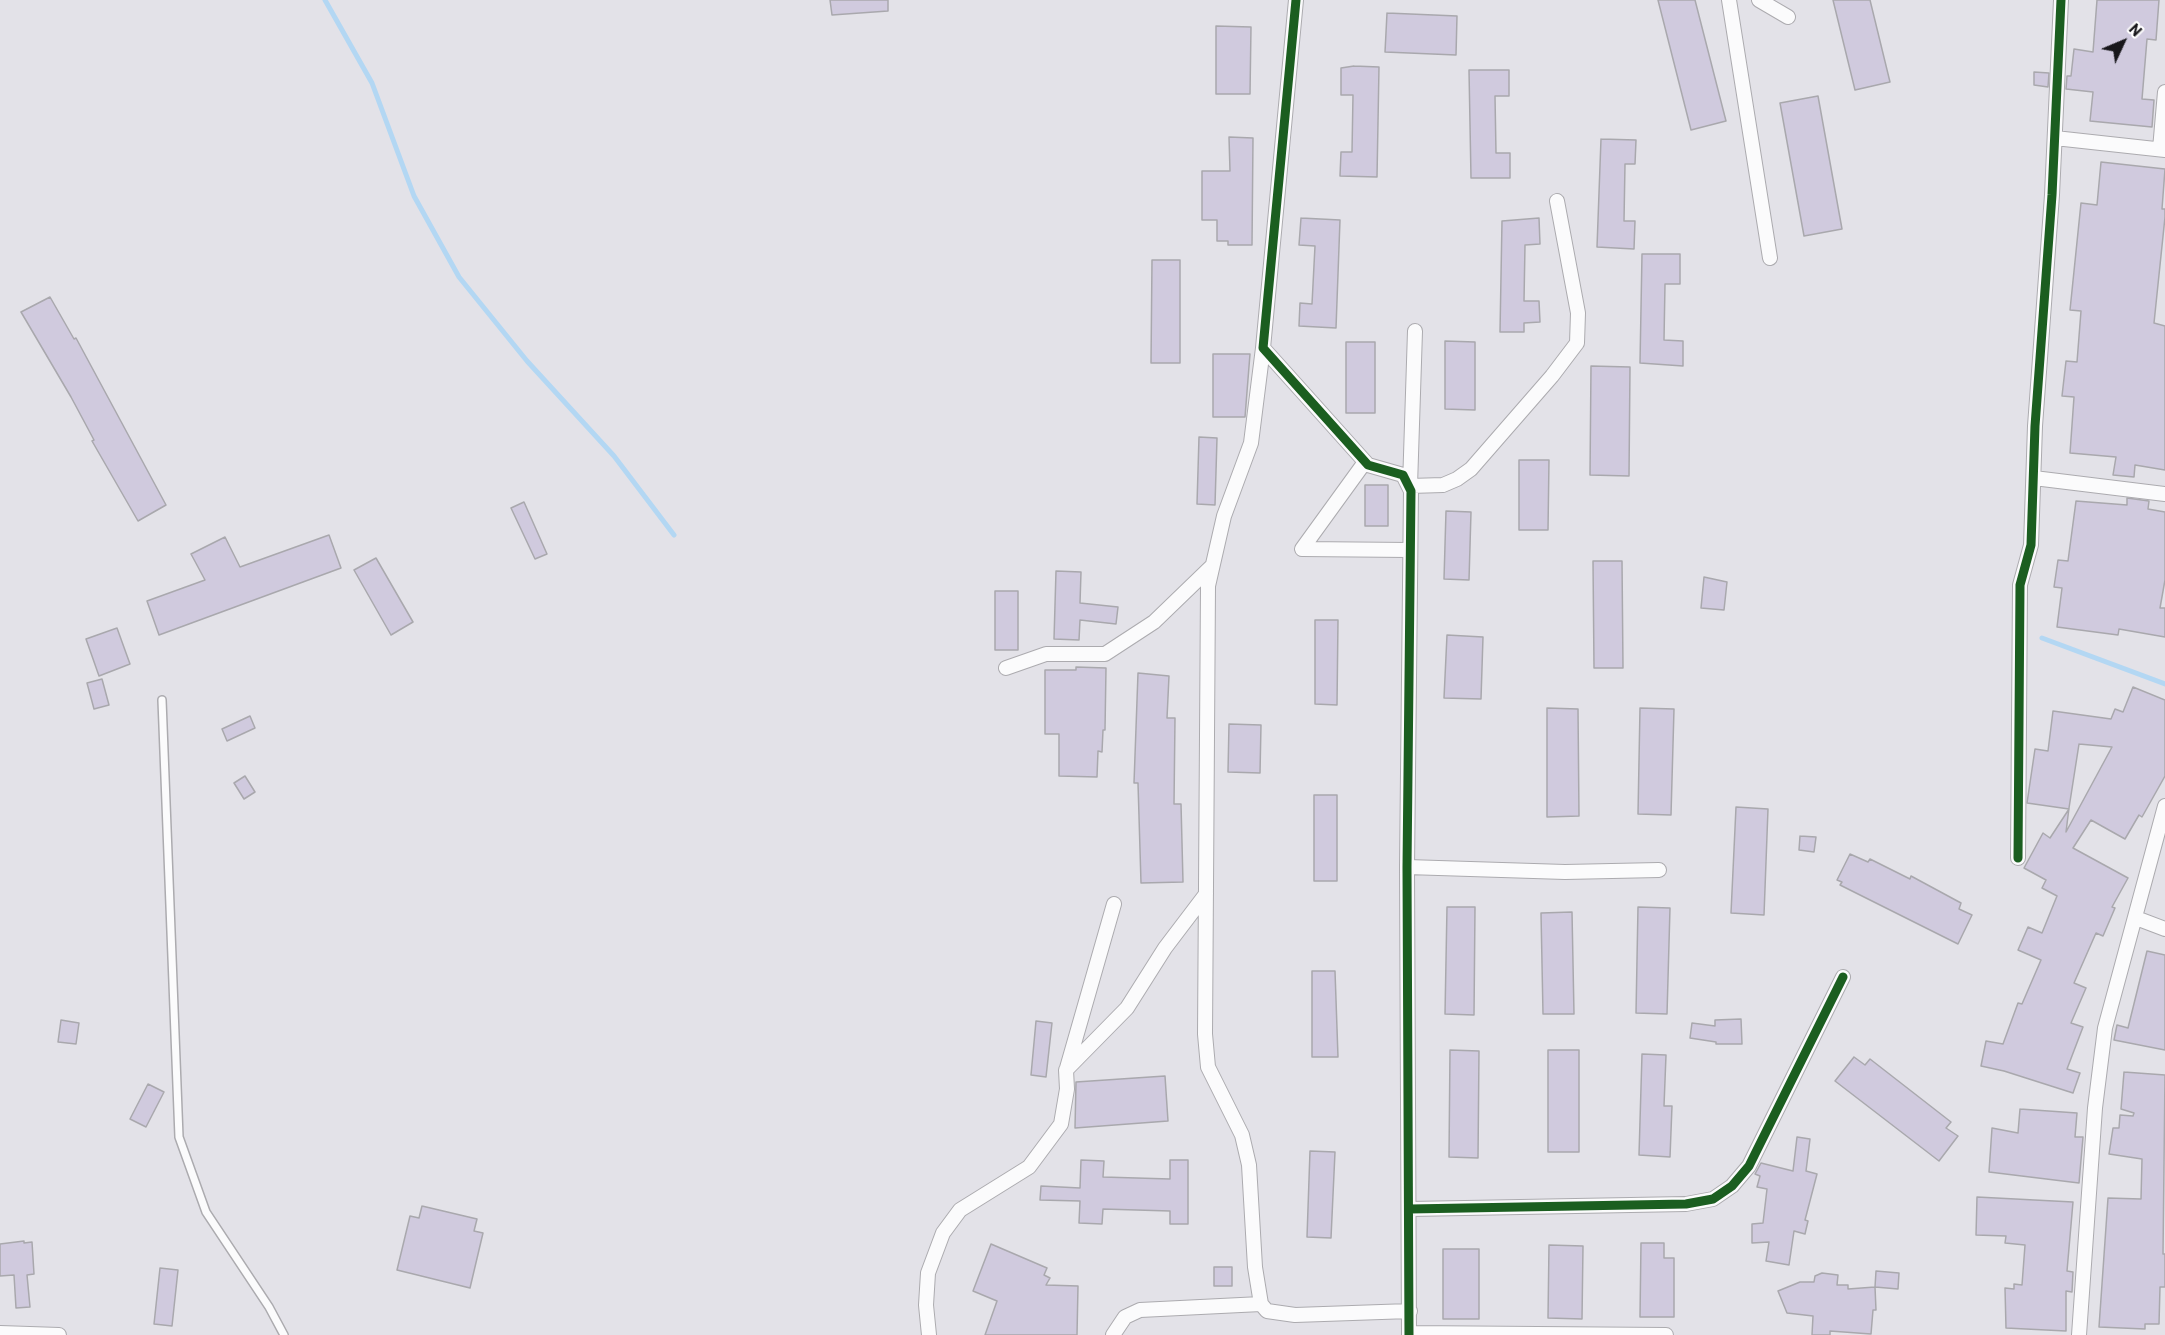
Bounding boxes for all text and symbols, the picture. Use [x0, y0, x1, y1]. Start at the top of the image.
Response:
north arrow [2093, 12, 2153, 72]
text: N [2126, 19, 2147, 40]

